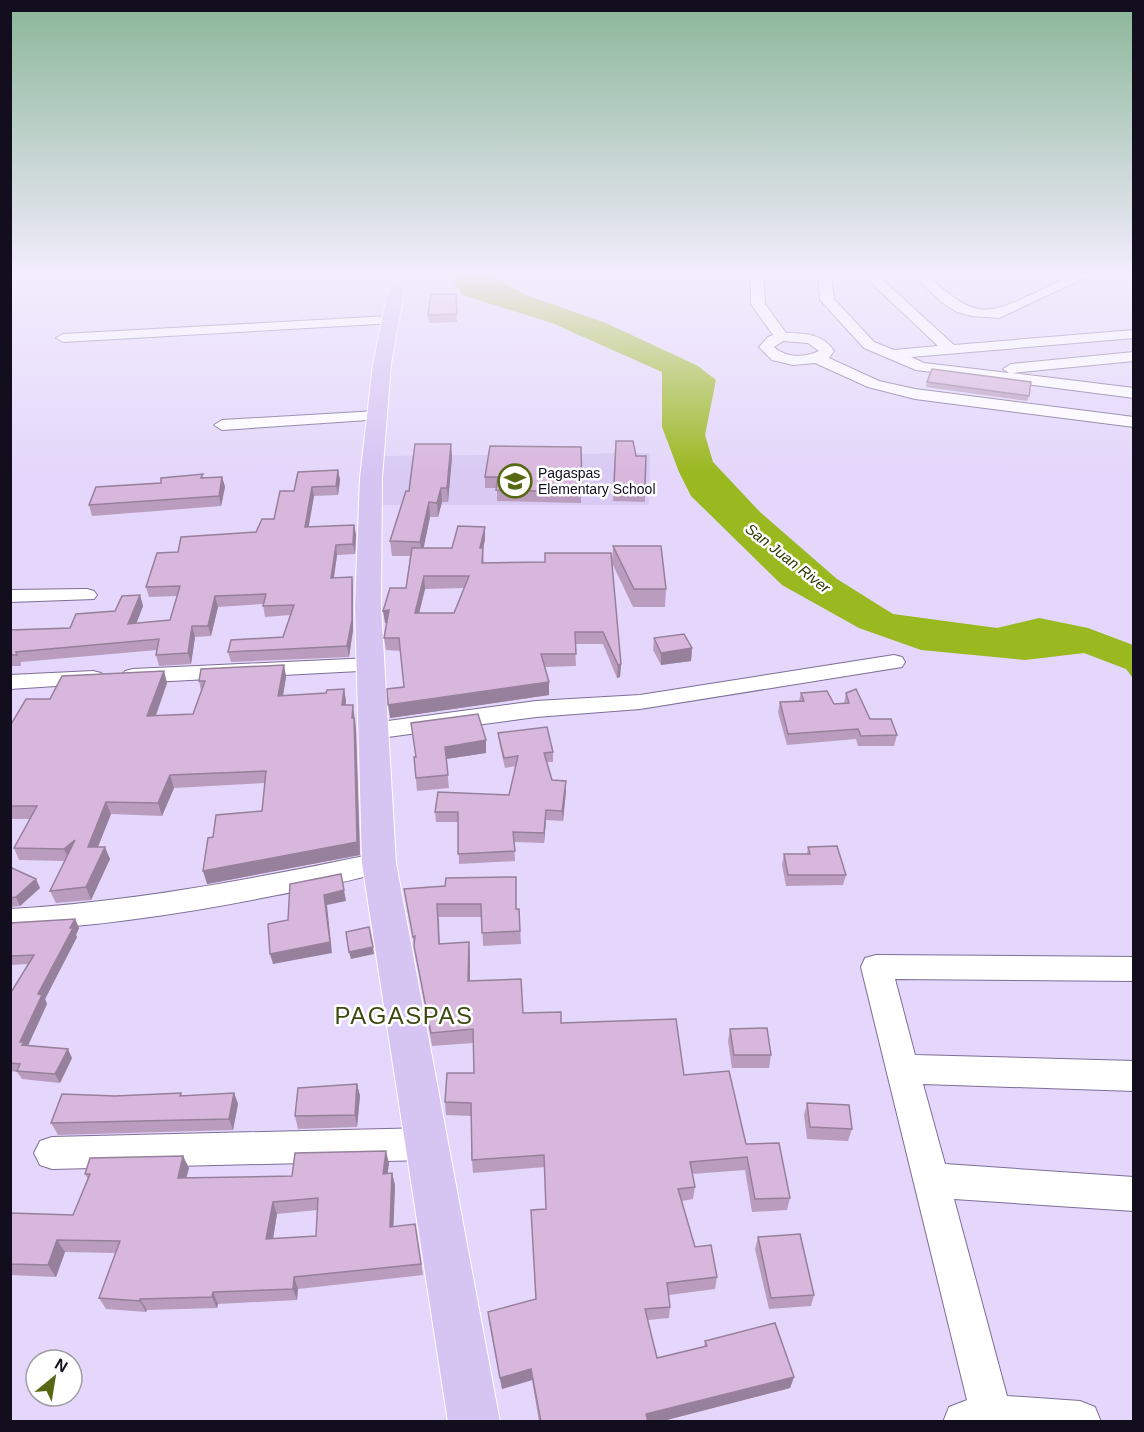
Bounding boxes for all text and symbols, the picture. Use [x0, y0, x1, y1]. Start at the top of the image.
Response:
school or university icon: Pagaspas Elementary School [497, 463, 533, 499]
place label: Pagaspas Elementary School [538, 465, 656, 497]
water label: San Juan River [742, 520, 834, 597]
district label: PAGASPAS [334, 1002, 474, 1029]
north arrow [24, 1348, 84, 1408]
text: N [52, 1355, 71, 1376]

